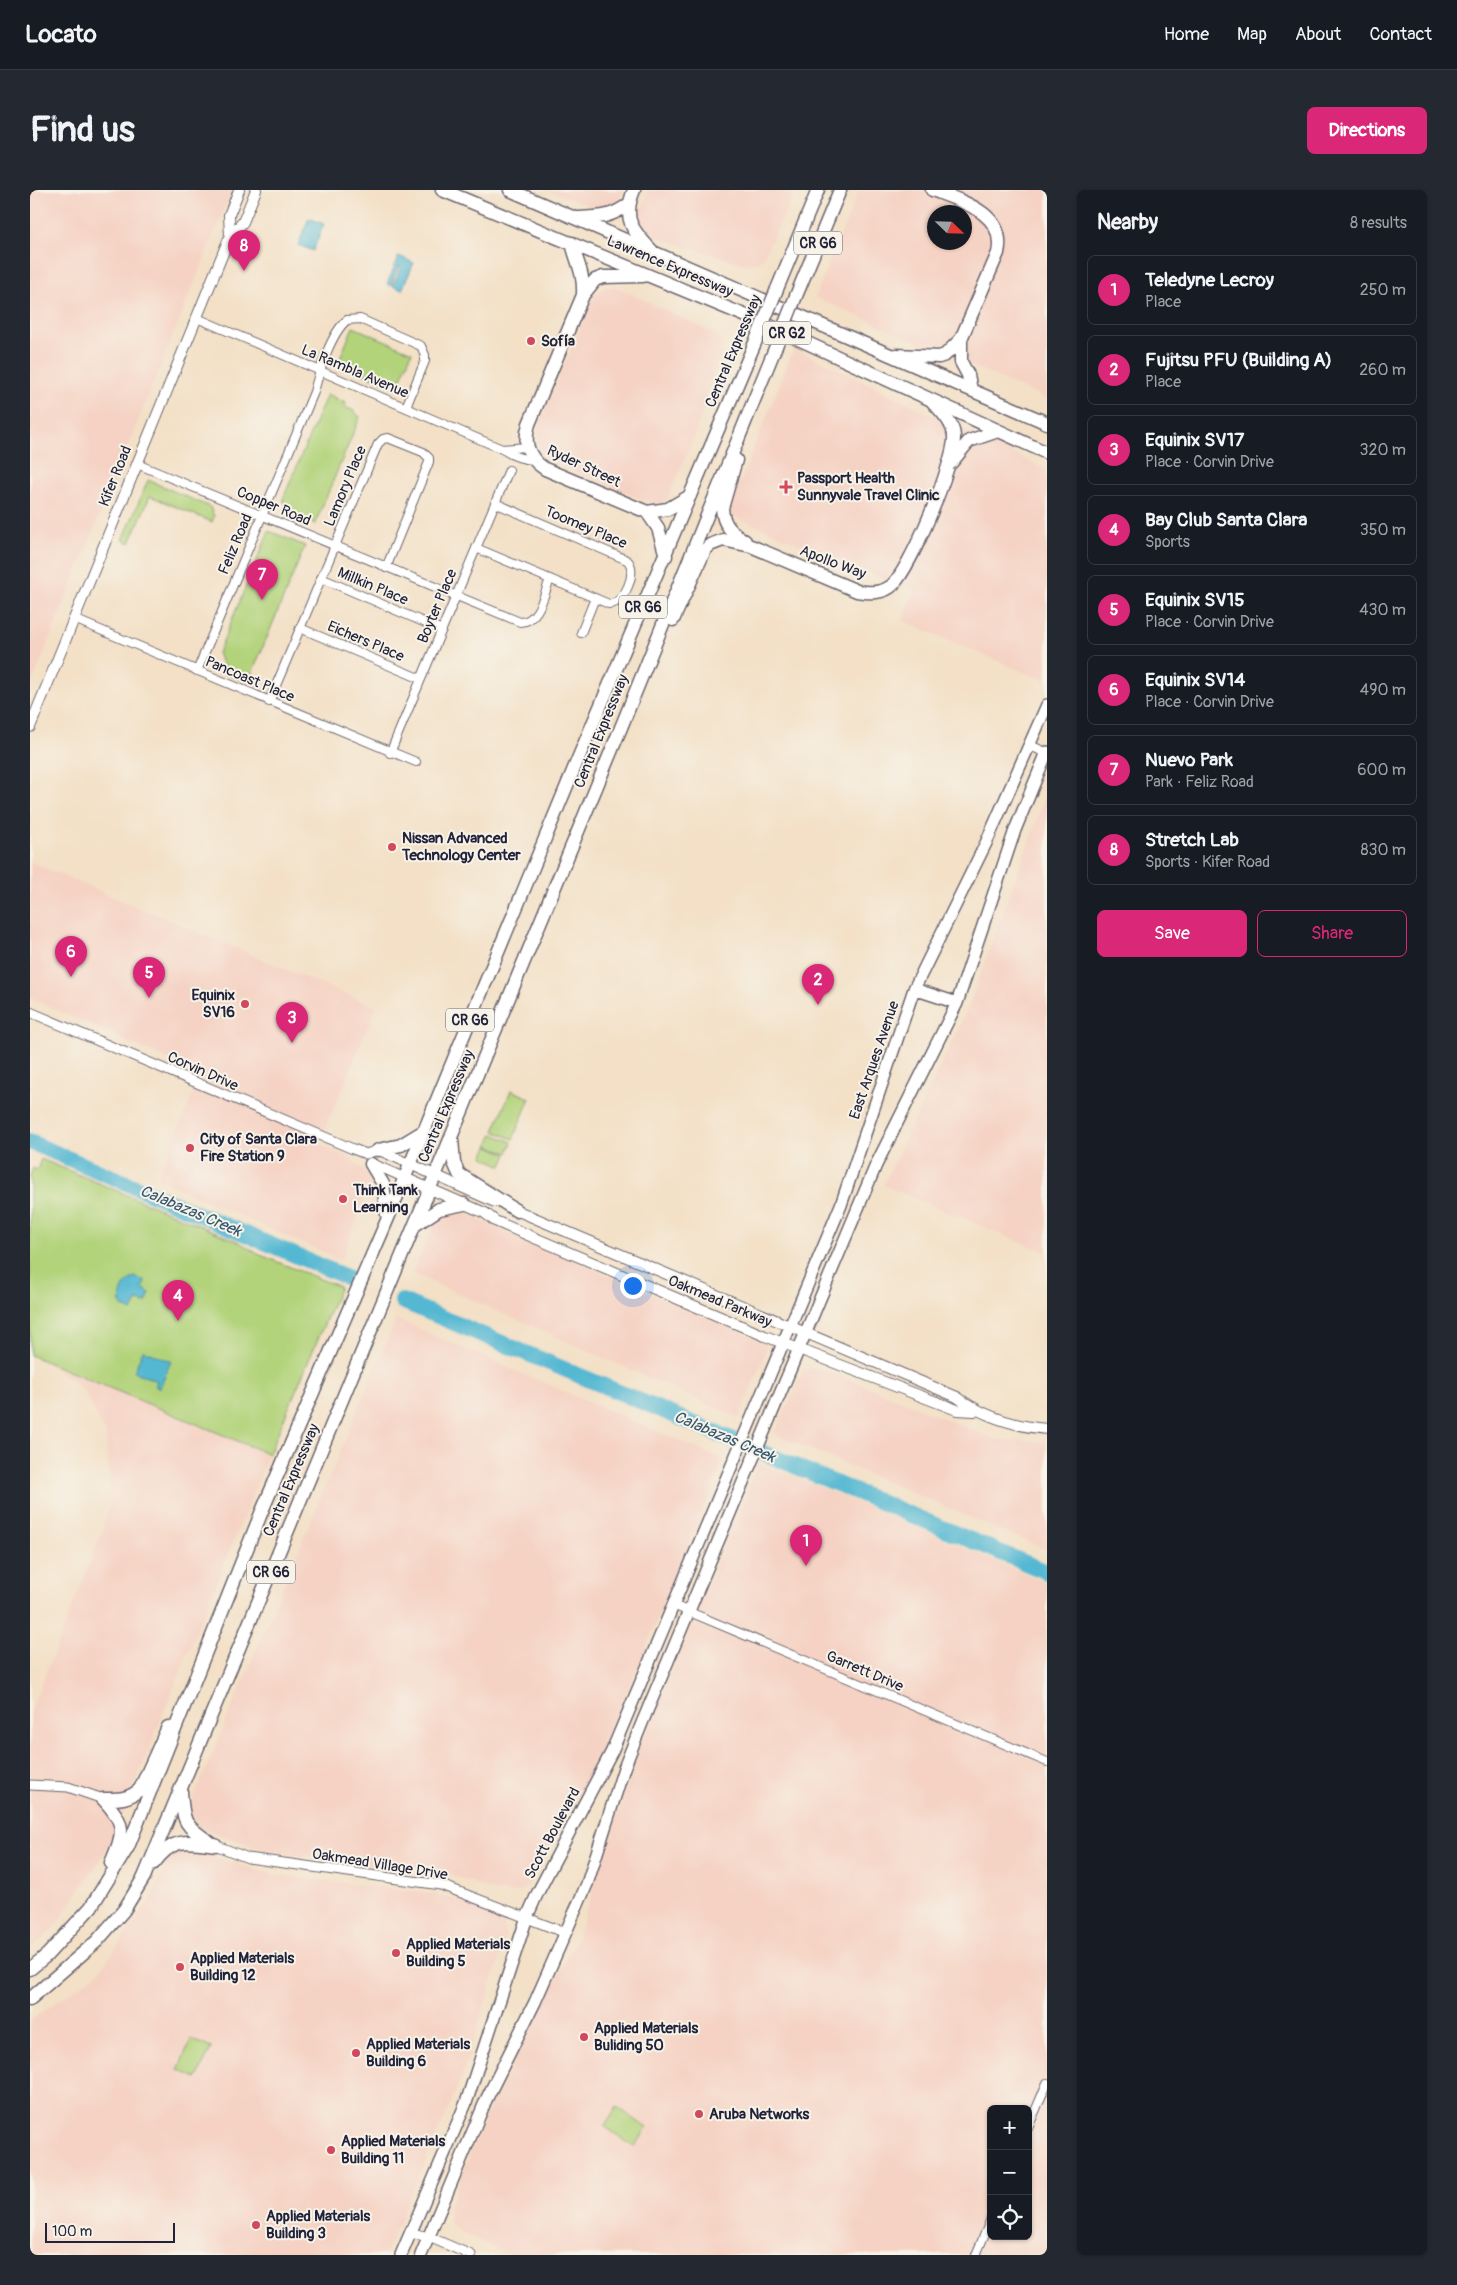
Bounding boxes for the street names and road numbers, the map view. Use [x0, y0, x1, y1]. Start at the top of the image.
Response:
street label: Lawrence Expressway [604, 231, 736, 302]
road number: CR G6 [794, 232, 842, 254]
street label: Central Expressway [701, 291, 766, 411]
road number: CR G2 [763, 322, 811, 344]
street label: La Rambla Avenue [298, 340, 412, 403]
street label: Ryder Street [544, 441, 625, 492]
street label: Kifer Road [95, 443, 136, 509]
street label: Lamory Place [320, 443, 371, 529]
street label: Copper Road [234, 482, 314, 531]
street label: Toomey Place [542, 502, 630, 554]
street label: Feliz Road [214, 511, 257, 578]
street label: Apollo Way [797, 541, 869, 584]
street label: Millkin Place [335, 563, 412, 610]
street label: Boyter Place [413, 566, 462, 646]
road number: CR G6 [619, 596, 667, 618]
street label: Eichers Place [324, 617, 408, 666]
street label: Pancoast Place [202, 652, 298, 707]
street label: Central Expressway [570, 671, 633, 791]
street label: East Arques Avenue [845, 998, 904, 1122]
road number: CR G6 [446, 1008, 494, 1032]
street label: Central Expressway [414, 1046, 479, 1166]
street label: Corvin Drive [164, 1047, 242, 1096]
street label: Oakmead Parkway [665, 1271, 775, 1332]
street label: Central Expressway [259, 1420, 324, 1540]
road number: CR G6 [247, 1560, 295, 1584]
street label: Garrett Drive [823, 1647, 907, 1696]
street label: Scott Boulevard [520, 1784, 585, 1882]
street label: Oakmead Village Drive [311, 1844, 450, 1885]

